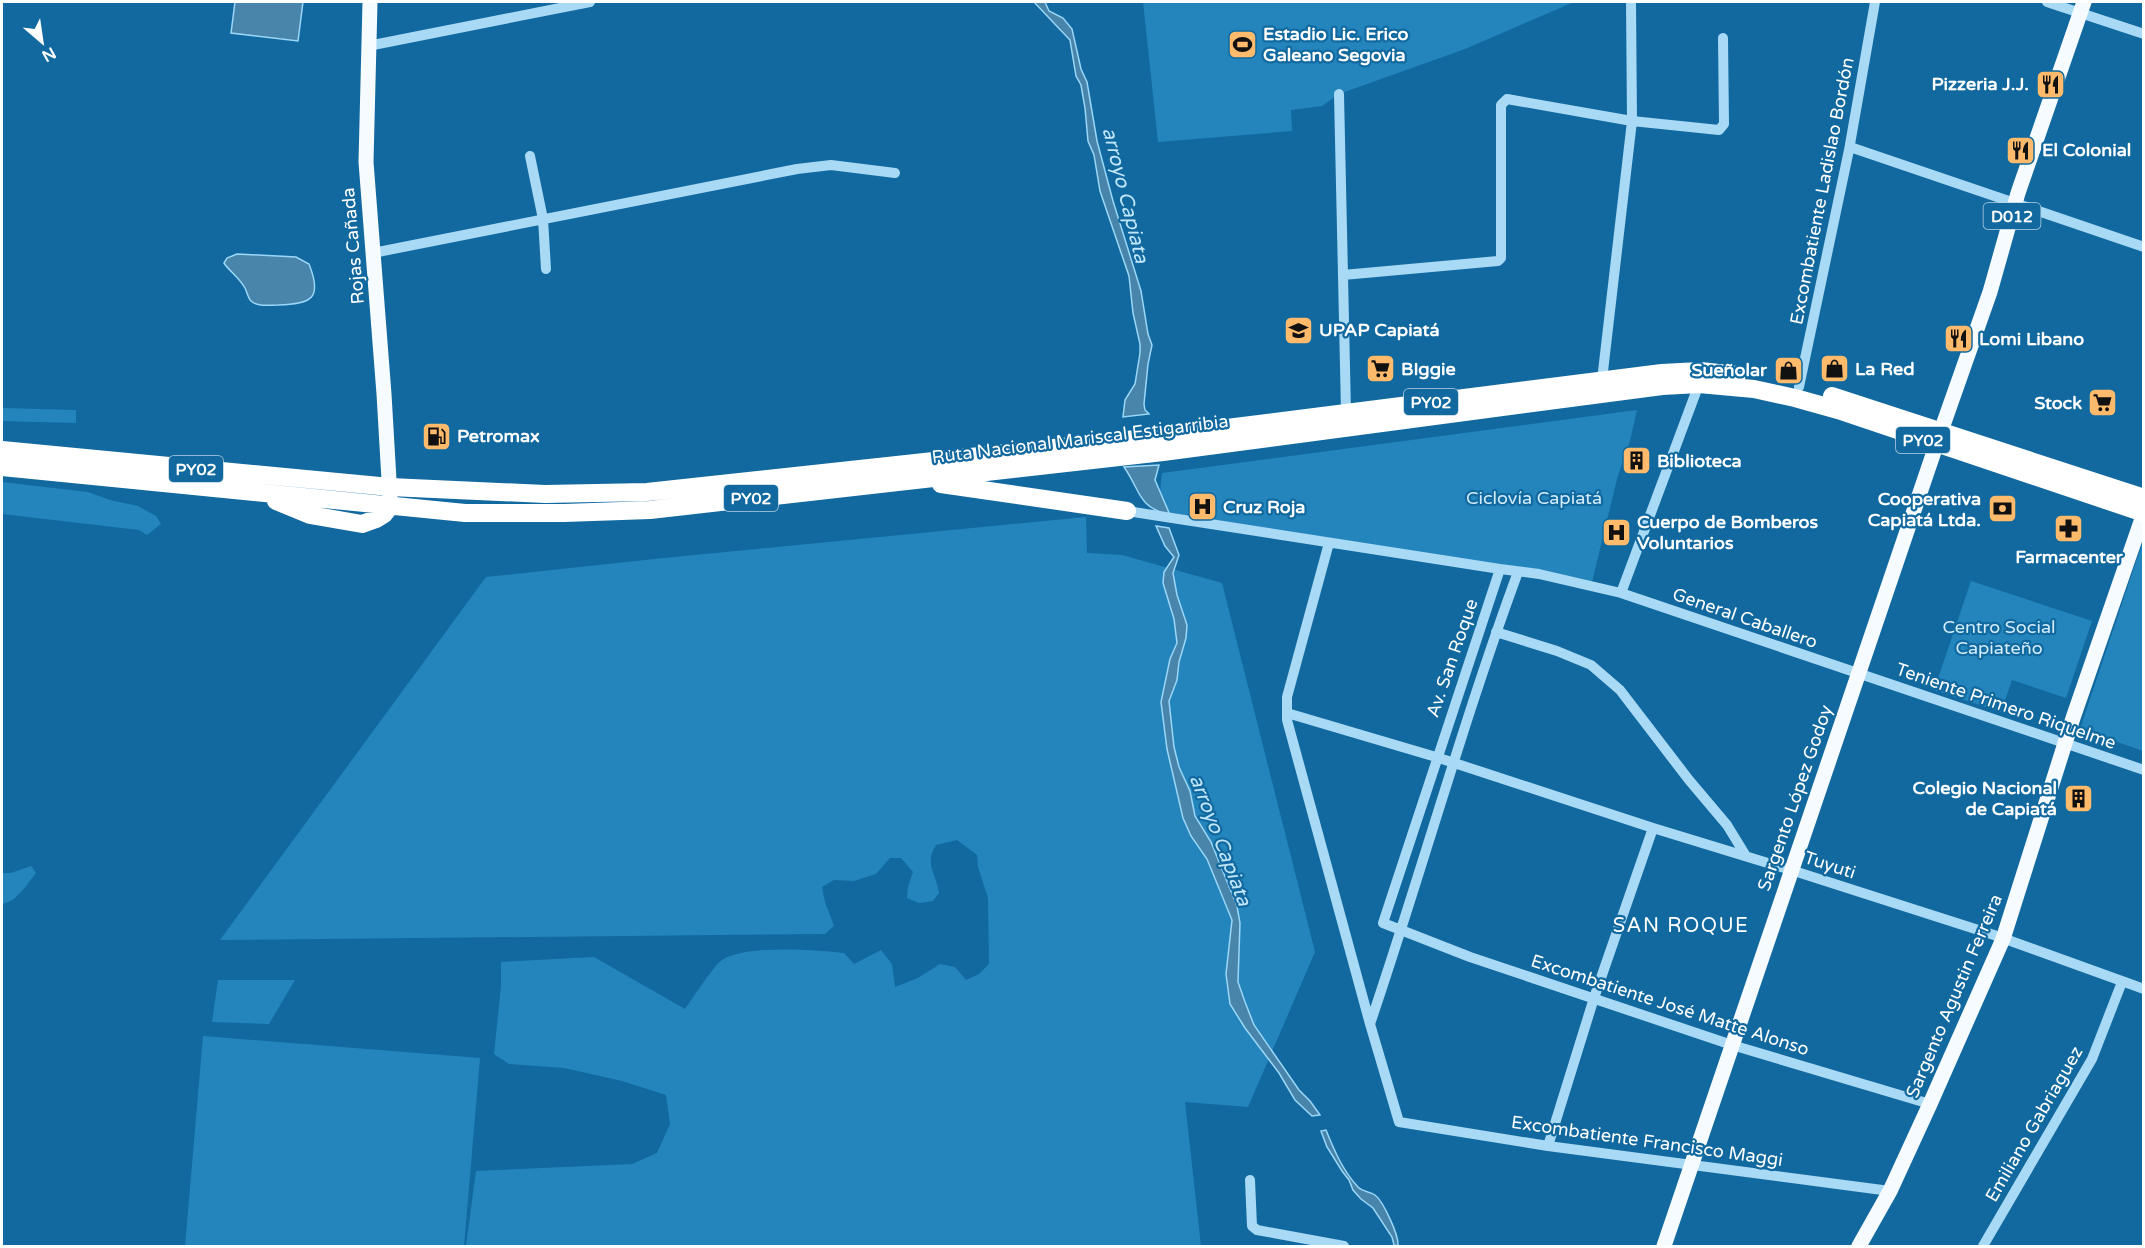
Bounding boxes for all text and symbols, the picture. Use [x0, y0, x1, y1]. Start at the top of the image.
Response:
north arrow [12, 12, 72, 72]
place label: Estadio Lic. Erico Galeano Segovia [1263, 23, 1408, 66]
sports icon: Estadio Lic. Erico Galeano Segovia [1226, 28, 1258, 60]
text: N [38, 42, 59, 66]
street label: Excombatiente Ladislao Bordón [1785, 56, 1859, 326]
restaurant icon: Pizzeria J.J. [2034, 68, 2066, 100]
place label: Pizzeria J.J. [1932, 73, 2029, 95]
water label: arroyo Capiata [1097, 125, 1154, 266]
restaurant icon: El Colonial [2005, 134, 2037, 166]
place label: El Colonial [2042, 139, 2131, 161]
street label: Rojas Cañada [337, 187, 369, 305]
road number: D012 [1984, 203, 2040, 229]
school or university icon: UPAP Capiatá [1282, 314, 1314, 346]
place label: UPAP Capiatá [1319, 319, 1440, 341]
restaurant icon: Lomi Libano [1942, 323, 1974, 355]
place label: Lomi Libano [1979, 328, 2084, 350]
supermarket icon: BIggie [1364, 353, 1396, 385]
shop icon: La Red [1818, 353, 1850, 385]
shop icon: Sueñolar [1772, 354, 1804, 386]
place label: BIggie [1401, 358, 1456, 380]
place label: La Red [1855, 358, 1915, 380]
place label: Sueñolar [1692, 359, 1768, 381]
supermarket icon: Stock [2087, 387, 2119, 419]
road number: PY02 [1404, 389, 1458, 415]
place label: Stock [2034, 392, 2082, 414]
street label: Ruta Nacional Mariscal Estigarribia [930, 410, 1230, 468]
fuel station icon: Petromax [420, 420, 452, 452]
place label: Petromax [457, 425, 540, 447]
road number: PY02 [1896, 427, 1950, 453]
building icon: Biblioteca [1620, 445, 1652, 477]
place label: Biblioteca [1657, 450, 1742, 472]
road number: PY02 [169, 456, 223, 482]
road number: PY02 [724, 485, 778, 511]
park label: Ciclovía Capiatá [1466, 487, 1602, 509]
place label: Cooperativa Capiatá Ltda. [1868, 488, 1981, 531]
hospital icon: Cruz Roja [1186, 491, 1218, 523]
bank icon: Cooperativa Capiatá Ltda. [1986, 493, 2018, 525]
place label: Cruz Roja [1223, 496, 1305, 518]
place label: Cuerpo de Bomberos Voluntarios [1637, 511, 1819, 554]
pharmacy icon: Farmacenter [2053, 512, 2085, 544]
hospital icon: Cuerpo de Bomberos Voluntarios [1600, 516, 1632, 548]
place label: Farmacenter [2015, 546, 2124, 568]
street label: General Caballero [1670, 583, 1820, 653]
street label: Av. San Roque [1421, 596, 1483, 720]
park label: Centro Social Capiateño [1943, 616, 2056, 659]
street label: Teniente Primero Riquelme [1893, 658, 2119, 754]
street label: Sargento López Godoy [1753, 702, 1837, 894]
water label: arroyo Capiata [1184, 771, 1256, 910]
place label: Colegio Nacional de Capiatá [1913, 777, 2057, 820]
building icon: Colegio Nacional de Capiatá [2062, 782, 2094, 814]
street label: Tuyuti [1801, 846, 1859, 884]
street label: Sargento Agustin Ferreira [1901, 891, 2007, 1101]
district label: SAN ROQUE [1613, 914, 1749, 938]
street label: Excombatiente José Matte Alonso [1528, 950, 1812, 1060]
street label: Emiliano Gabriaguez [1980, 1042, 2088, 1206]
street label: Excombatiente Francisco Maggi [1510, 1111, 1784, 1171]

